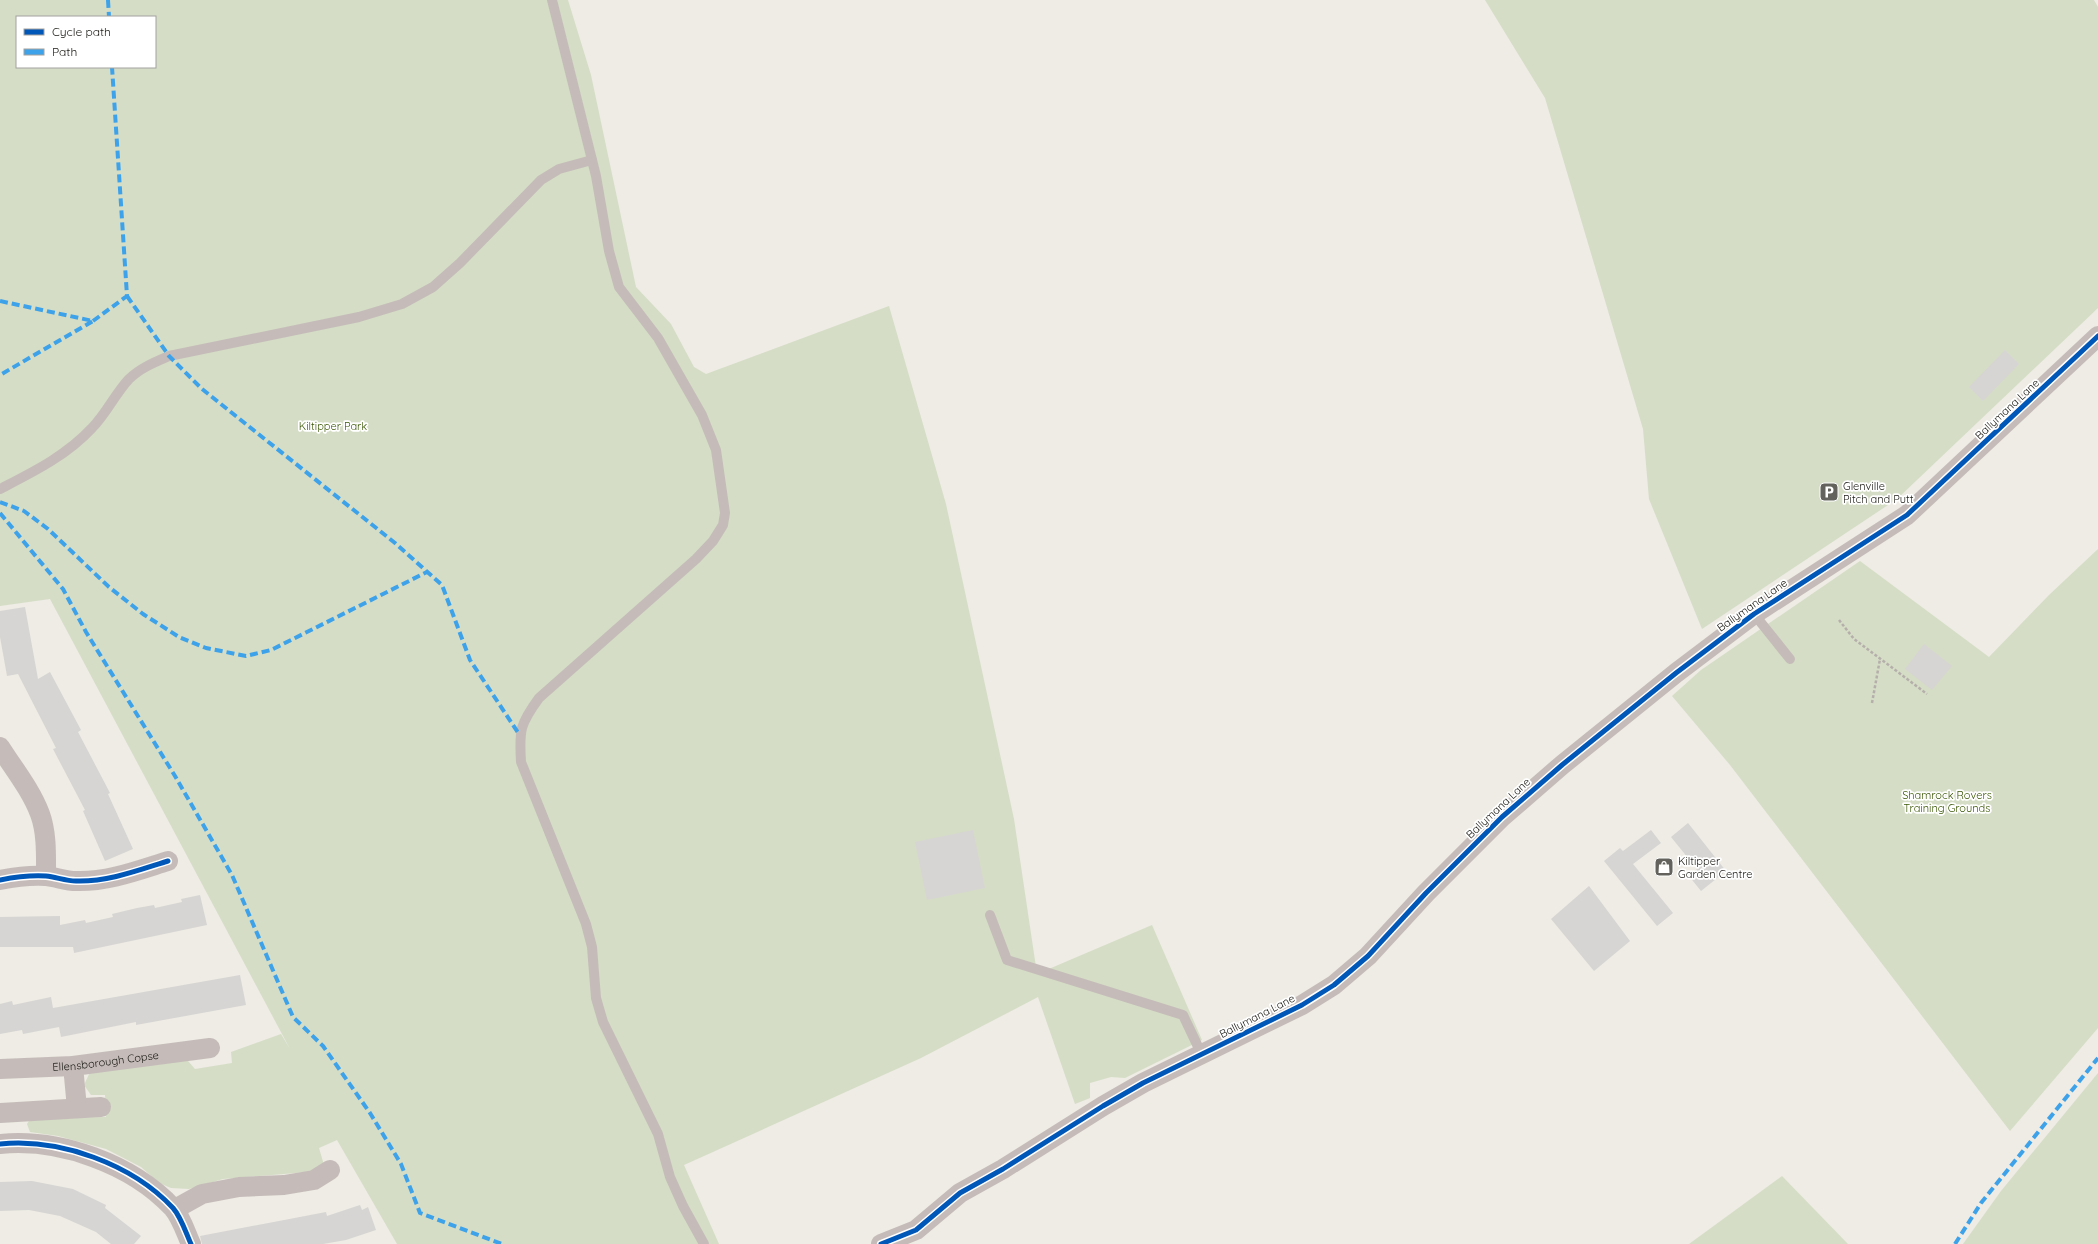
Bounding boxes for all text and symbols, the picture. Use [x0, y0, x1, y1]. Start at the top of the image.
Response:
legend [16, 16, 156, 68]
text: Cycle path [52, 24, 111, 39]
text: Path [52, 44, 77, 59]
street label: Ballymana Lane [1972, 376, 2042, 442]
park label: Kiltipper Park [299, 419, 367, 433]
place label: Glenville Pitch and Putt [1843, 479, 1914, 506]
parking icon: Glenville Pitch and Putt [1818, 481, 1840, 503]
street label: Ballymana Lane [1714, 576, 1790, 634]
street label: Ballymana Lane [1463, 775, 1533, 841]
park label: Shamrock Rovers Training Grounds [1902, 788, 1992, 815]
place label: Kiltipper Garden Centre [1678, 854, 1752, 881]
shop icon: Kiltipper Garden Centre [1653, 856, 1675, 878]
street label: Ballymana Lane [1217, 991, 1297, 1041]
street label: Ellensborough Copse [52, 1048, 160, 1074]

